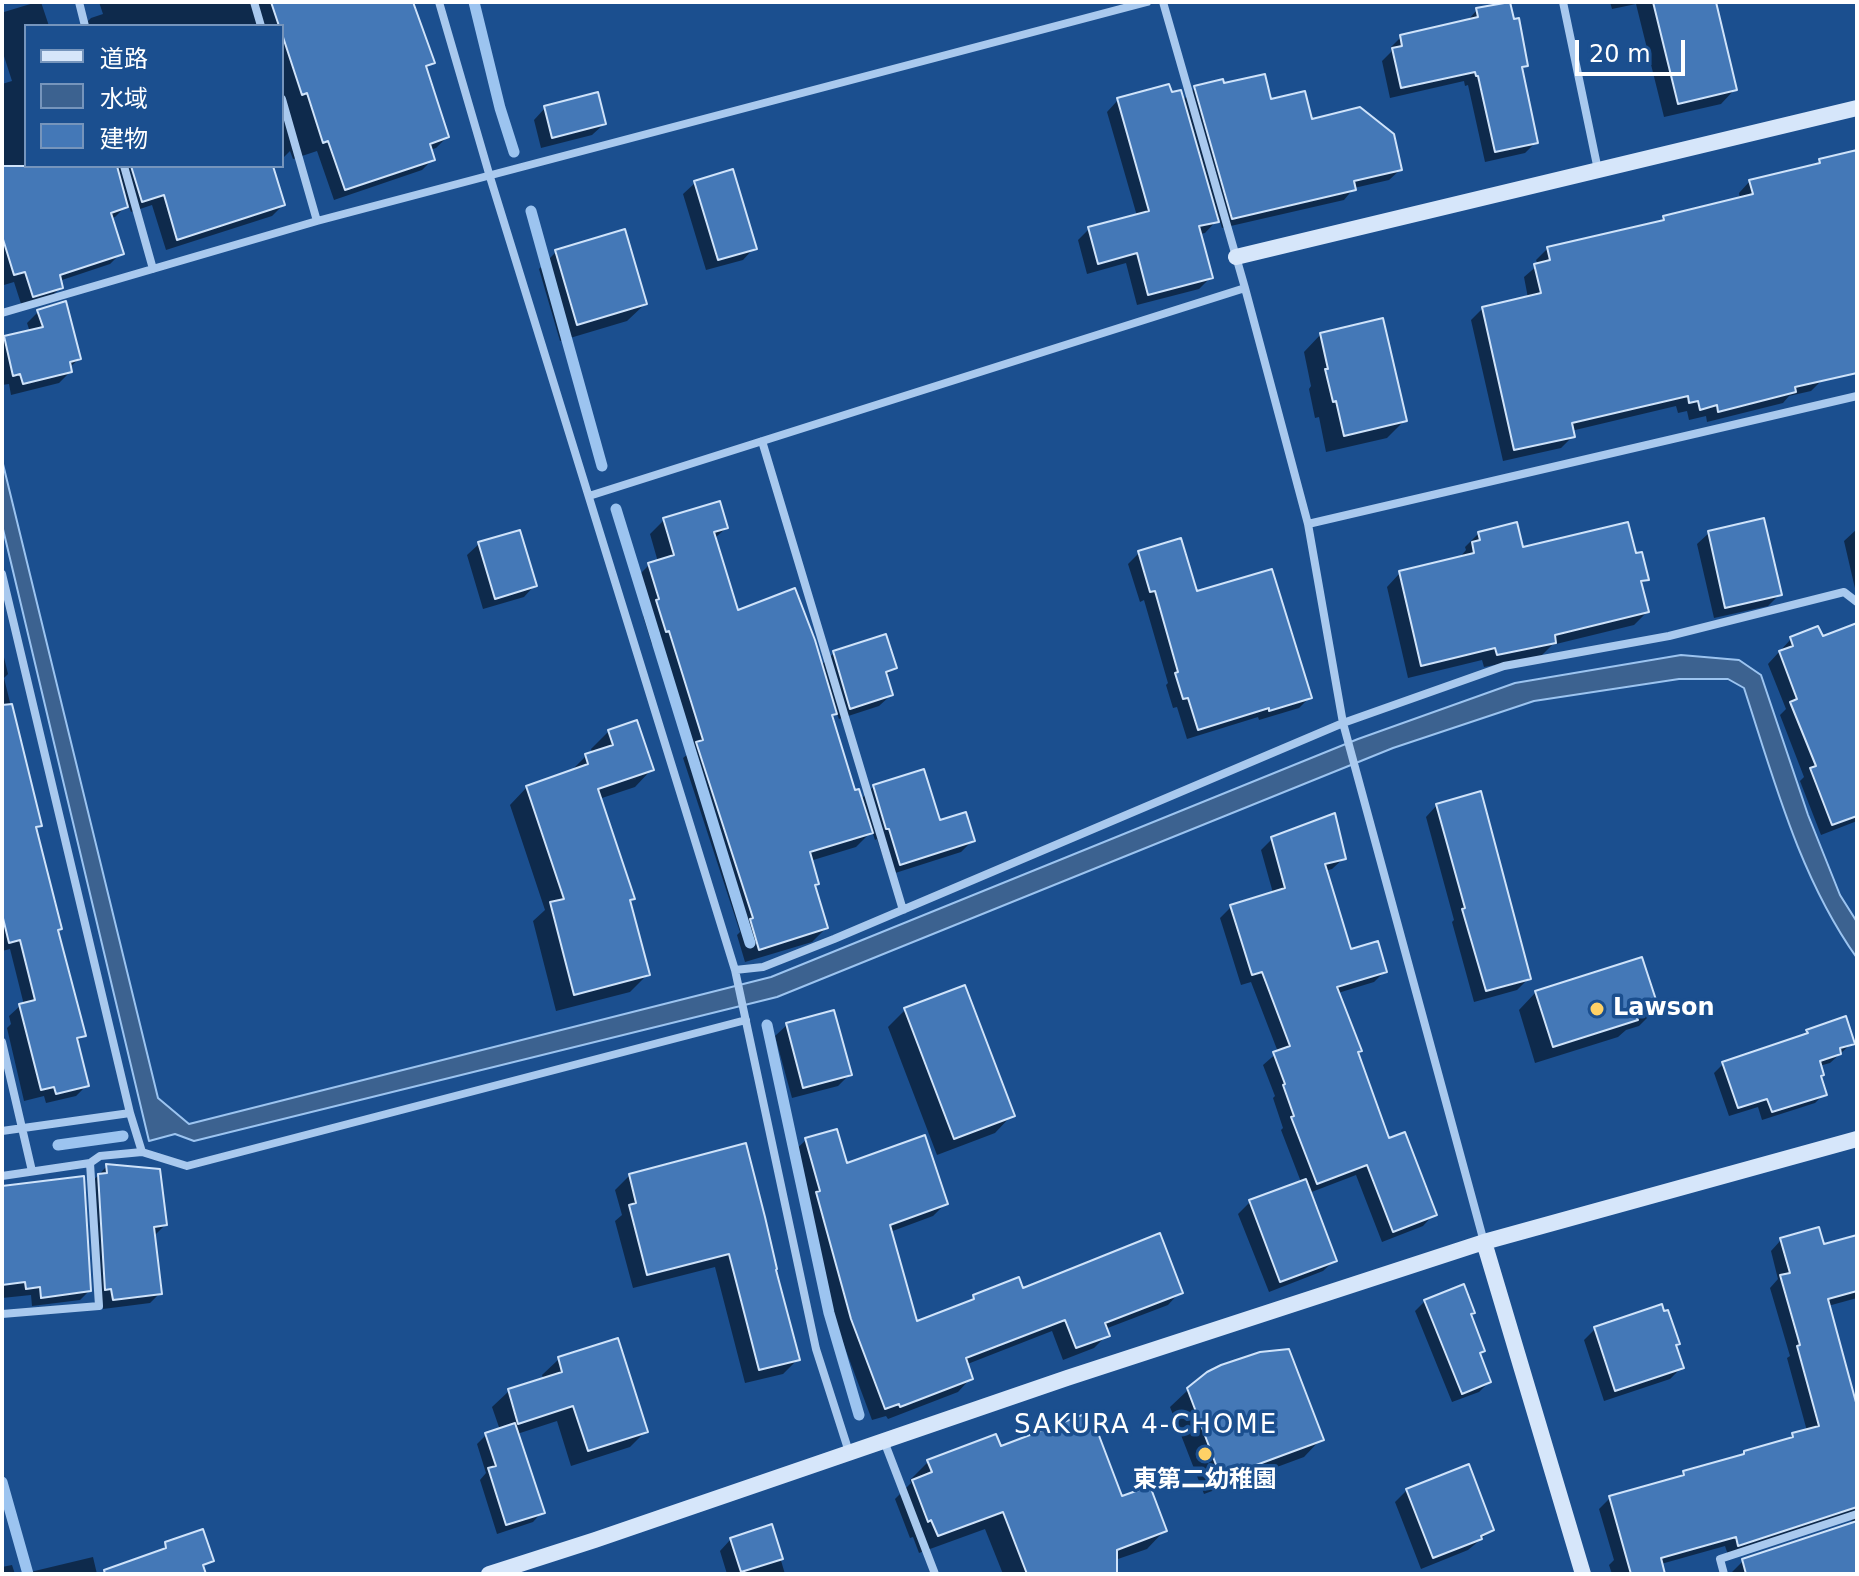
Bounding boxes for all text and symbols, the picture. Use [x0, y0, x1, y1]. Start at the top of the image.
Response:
legend [24, 24, 284, 168]
scale bar [1579, 24, 1689, 74]
text: 20 m [1589, 40, 1651, 68]
text: 道路 [100, 45, 148, 73]
text: 水域 [100, 85, 148, 113]
text: 建物 [100, 125, 148, 153]
place label: Lawson [1613, 995, 1715, 1023]
marker: Lawson [1588, 1000, 1606, 1018]
district label: SAKURA 4-CHOME [1014, 1410, 1278, 1442]
marker: 東第二幼稚園 [1196, 1445, 1214, 1463]
place label: 東第二幼稚園 [1133, 1467, 1277, 1495]

